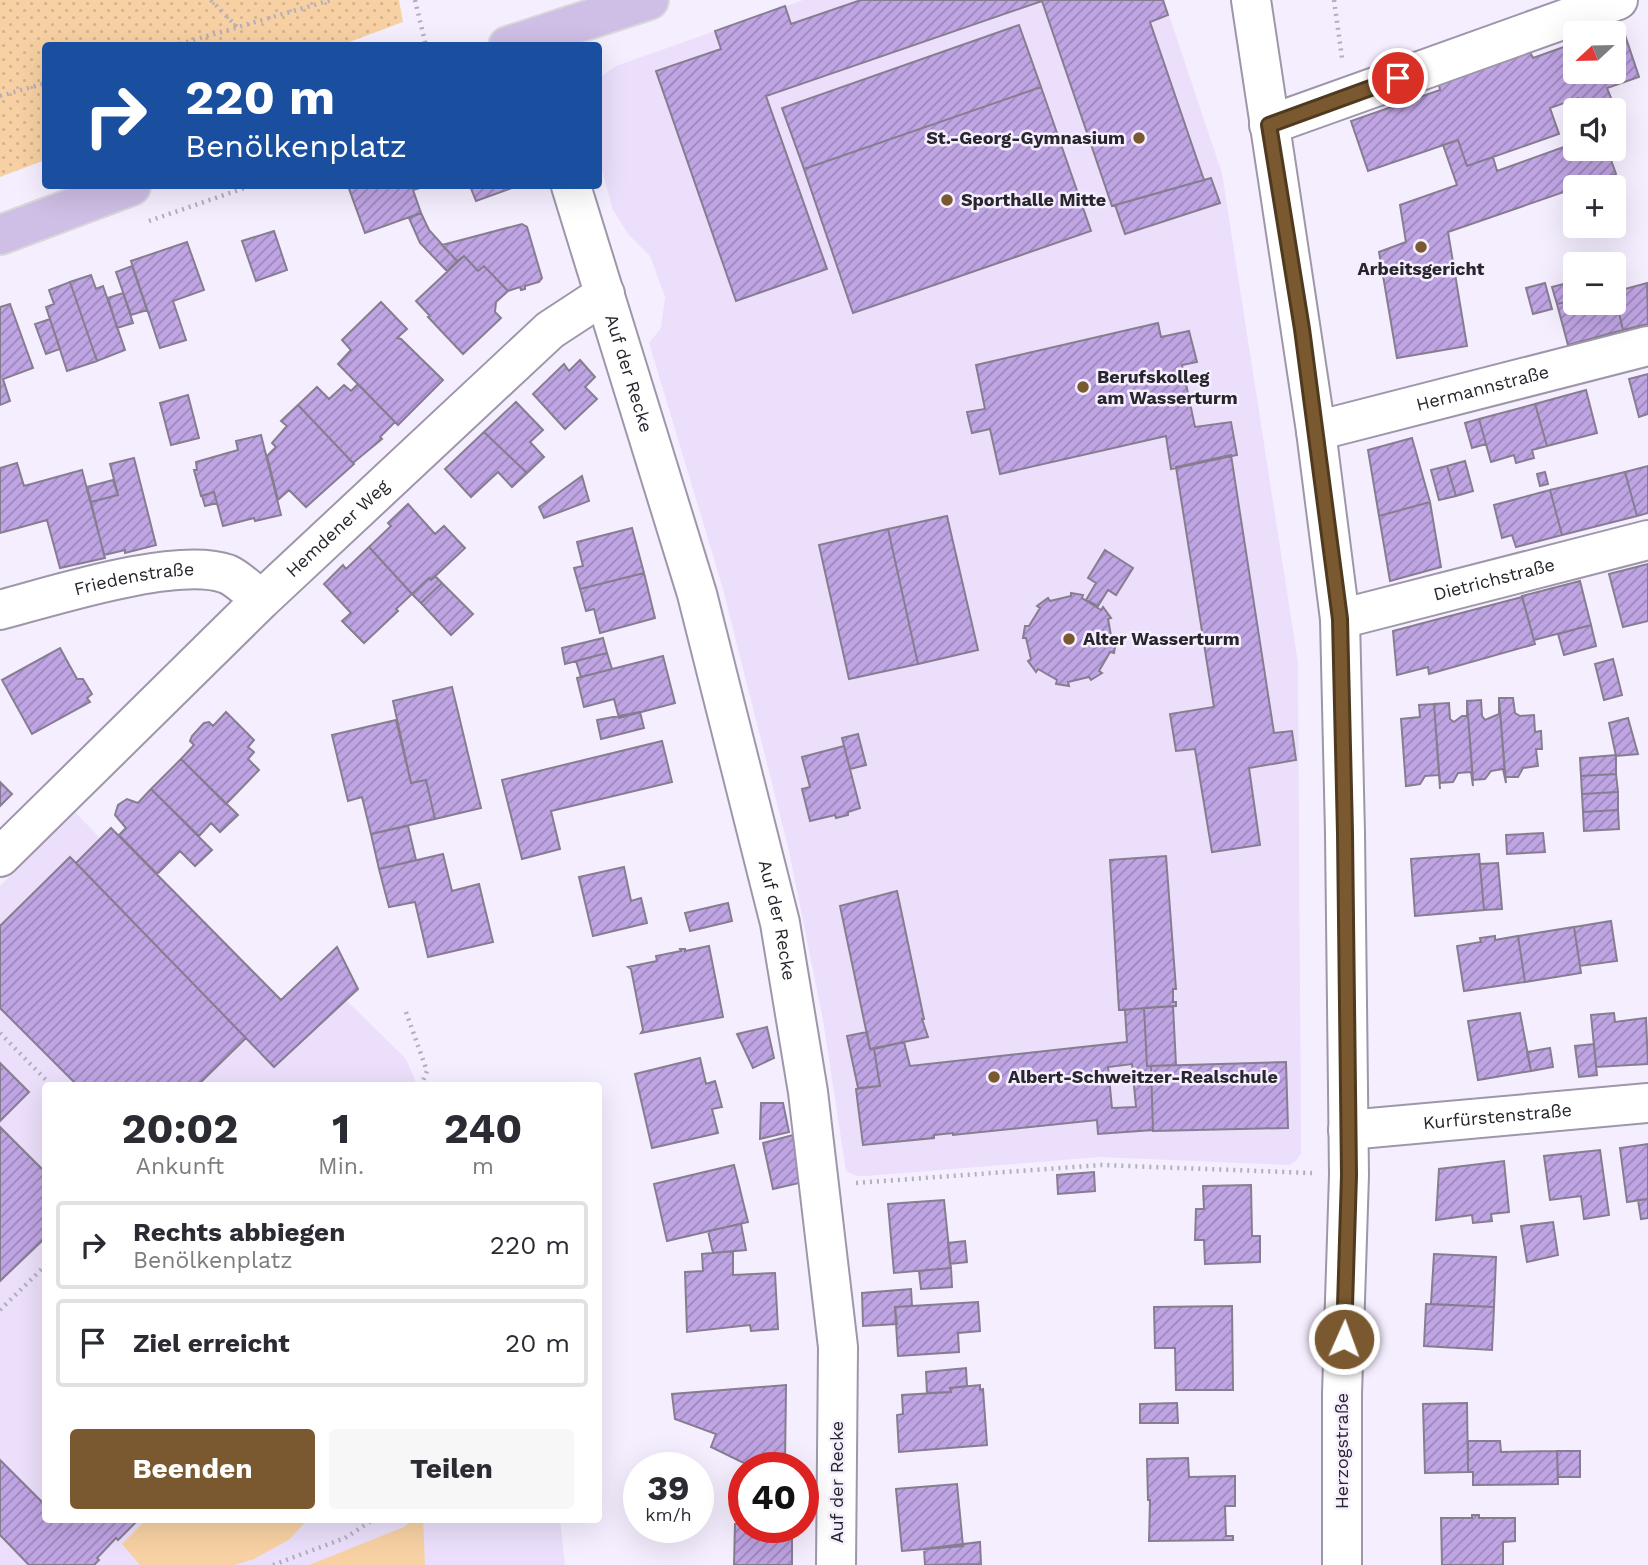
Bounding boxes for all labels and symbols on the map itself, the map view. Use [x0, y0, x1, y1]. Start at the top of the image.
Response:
north arrow [1563, 21, 1626, 84]
pin [1368, 48, 1428, 108]
place label: St.-Georg-Gymnasium [926, 127, 1125, 148]
marker: St.-Georg-Gymnasium [1131, 130, 1147, 146]
place label: Sporthalle Mitte [961, 189, 1106, 210]
marker: Sporthalle Mitte [939, 192, 955, 208]
marker: Arbeitsgericht [1413, 239, 1429, 255]
place label: Arbeitsgericht [1358, 258, 1485, 279]
street label: Auf der Recke [601, 311, 657, 435]
street label: Hermannstraße [1414, 361, 1551, 415]
place label: Berufskolleg am Wasserturm [1097, 366, 1238, 408]
marker: Berufskolleg am Wasserturm [1075, 379, 1091, 395]
street label: Hemdener Weg [281, 475, 393, 581]
street label: Dietrichstraße [1431, 553, 1557, 605]
street label: Friedenstraße [72, 558, 194, 599]
place label: Alter Wasserturm [1083, 628, 1240, 649]
marker: Alter Wasserturm [1061, 631, 1077, 647]
street label: Auf der Recke [755, 858, 800, 982]
place label: Albert-Schweitzer-Realschule [1008, 1066, 1278, 1087]
marker: Albert-Schweitzer-Realschule [986, 1069, 1002, 1085]
street label: Kurfürstenstraße [1422, 1099, 1573, 1133]
position arrow [1307, 1302, 1381, 1376]
street label: Herzogstraße [1331, 1393, 1352, 1509]
street label: Auf der Recke [826, 1421, 847, 1543]
speed limit sign: 40 [728, 1452, 819, 1543]

